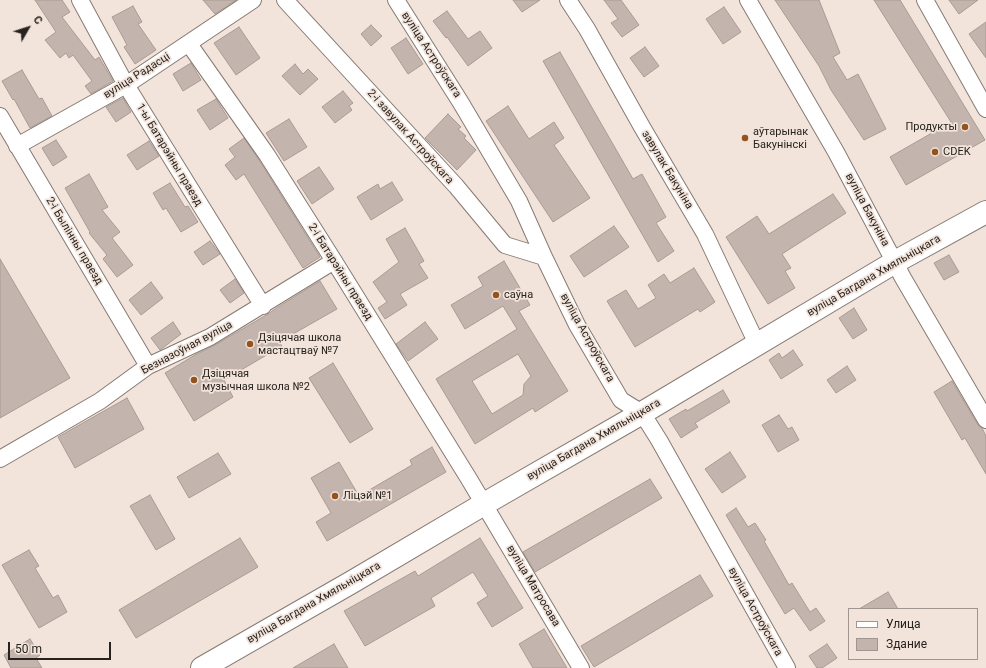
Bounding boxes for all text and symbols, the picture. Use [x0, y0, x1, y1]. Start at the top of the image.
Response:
north arrow [8, 8, 48, 48]
street label: вуліца Астроўскага [398, 10, 464, 100]
text: С [30, 13, 45, 27]
street label: вуліца Радасці [101, 50, 173, 102]
street label: 2-і завулак Астроўскага [364, 87, 456, 187]
street label: 1-ы Батарэйны праезд [133, 101, 205, 209]
place label: Продукты [905, 120, 957, 134]
marker: Продукты [960, 122, 970, 132]
place label: аўтарынак Бакунінскі [753, 125, 808, 151]
street label: завулак Бакуніна [638, 128, 696, 212]
marker: аўтарынак Бакунінскі [740, 133, 750, 143]
place label: CDEK [943, 145, 971, 159]
marker: CDEK [930, 147, 940, 157]
street label: вуліца Бакуніна [842, 171, 892, 249]
street label: 2-і Былінны праезд [43, 195, 105, 287]
street label: 2-і Батарэйны праезд [305, 221, 375, 323]
street label: вуліца Багдана Хмяльніцкага [805, 232, 943, 320]
place label: саўна [504, 288, 533, 302]
marker: саўна [491, 290, 501, 300]
street label: вуліца Астроўскага [557, 291, 617, 385]
street label: Безназоўная вуліца [139, 318, 235, 378]
place label: Дзіцячая школа мастацтваў №7 [258, 331, 341, 357]
marker: Дзіцячая школа мастацтваў №7 [245, 339, 255, 349]
place label: Дзіцячая музычная школа №2 [202, 367, 310, 393]
marker: Дзіцячая музычная школа №2 [189, 375, 199, 385]
street label: вуліца Багдана Хмяльніцкага [525, 396, 663, 484]
place label: Ліцэй №1 [343, 489, 392, 503]
marker: Ліцэй №1 [330, 491, 340, 501]
street label: вуліца Матросава [503, 543, 563, 629]
street label: вуліца Багдана Хмяльніцкага [245, 559, 383, 647]
street label: вуліца Астроўскага [725, 565, 785, 659]
legend [848, 608, 978, 660]
text: Улица [886, 617, 921, 631]
scale bar [10, 634, 113, 660]
text: Здание [886, 637, 927, 651]
text: 50 m [15, 642, 42, 656]

